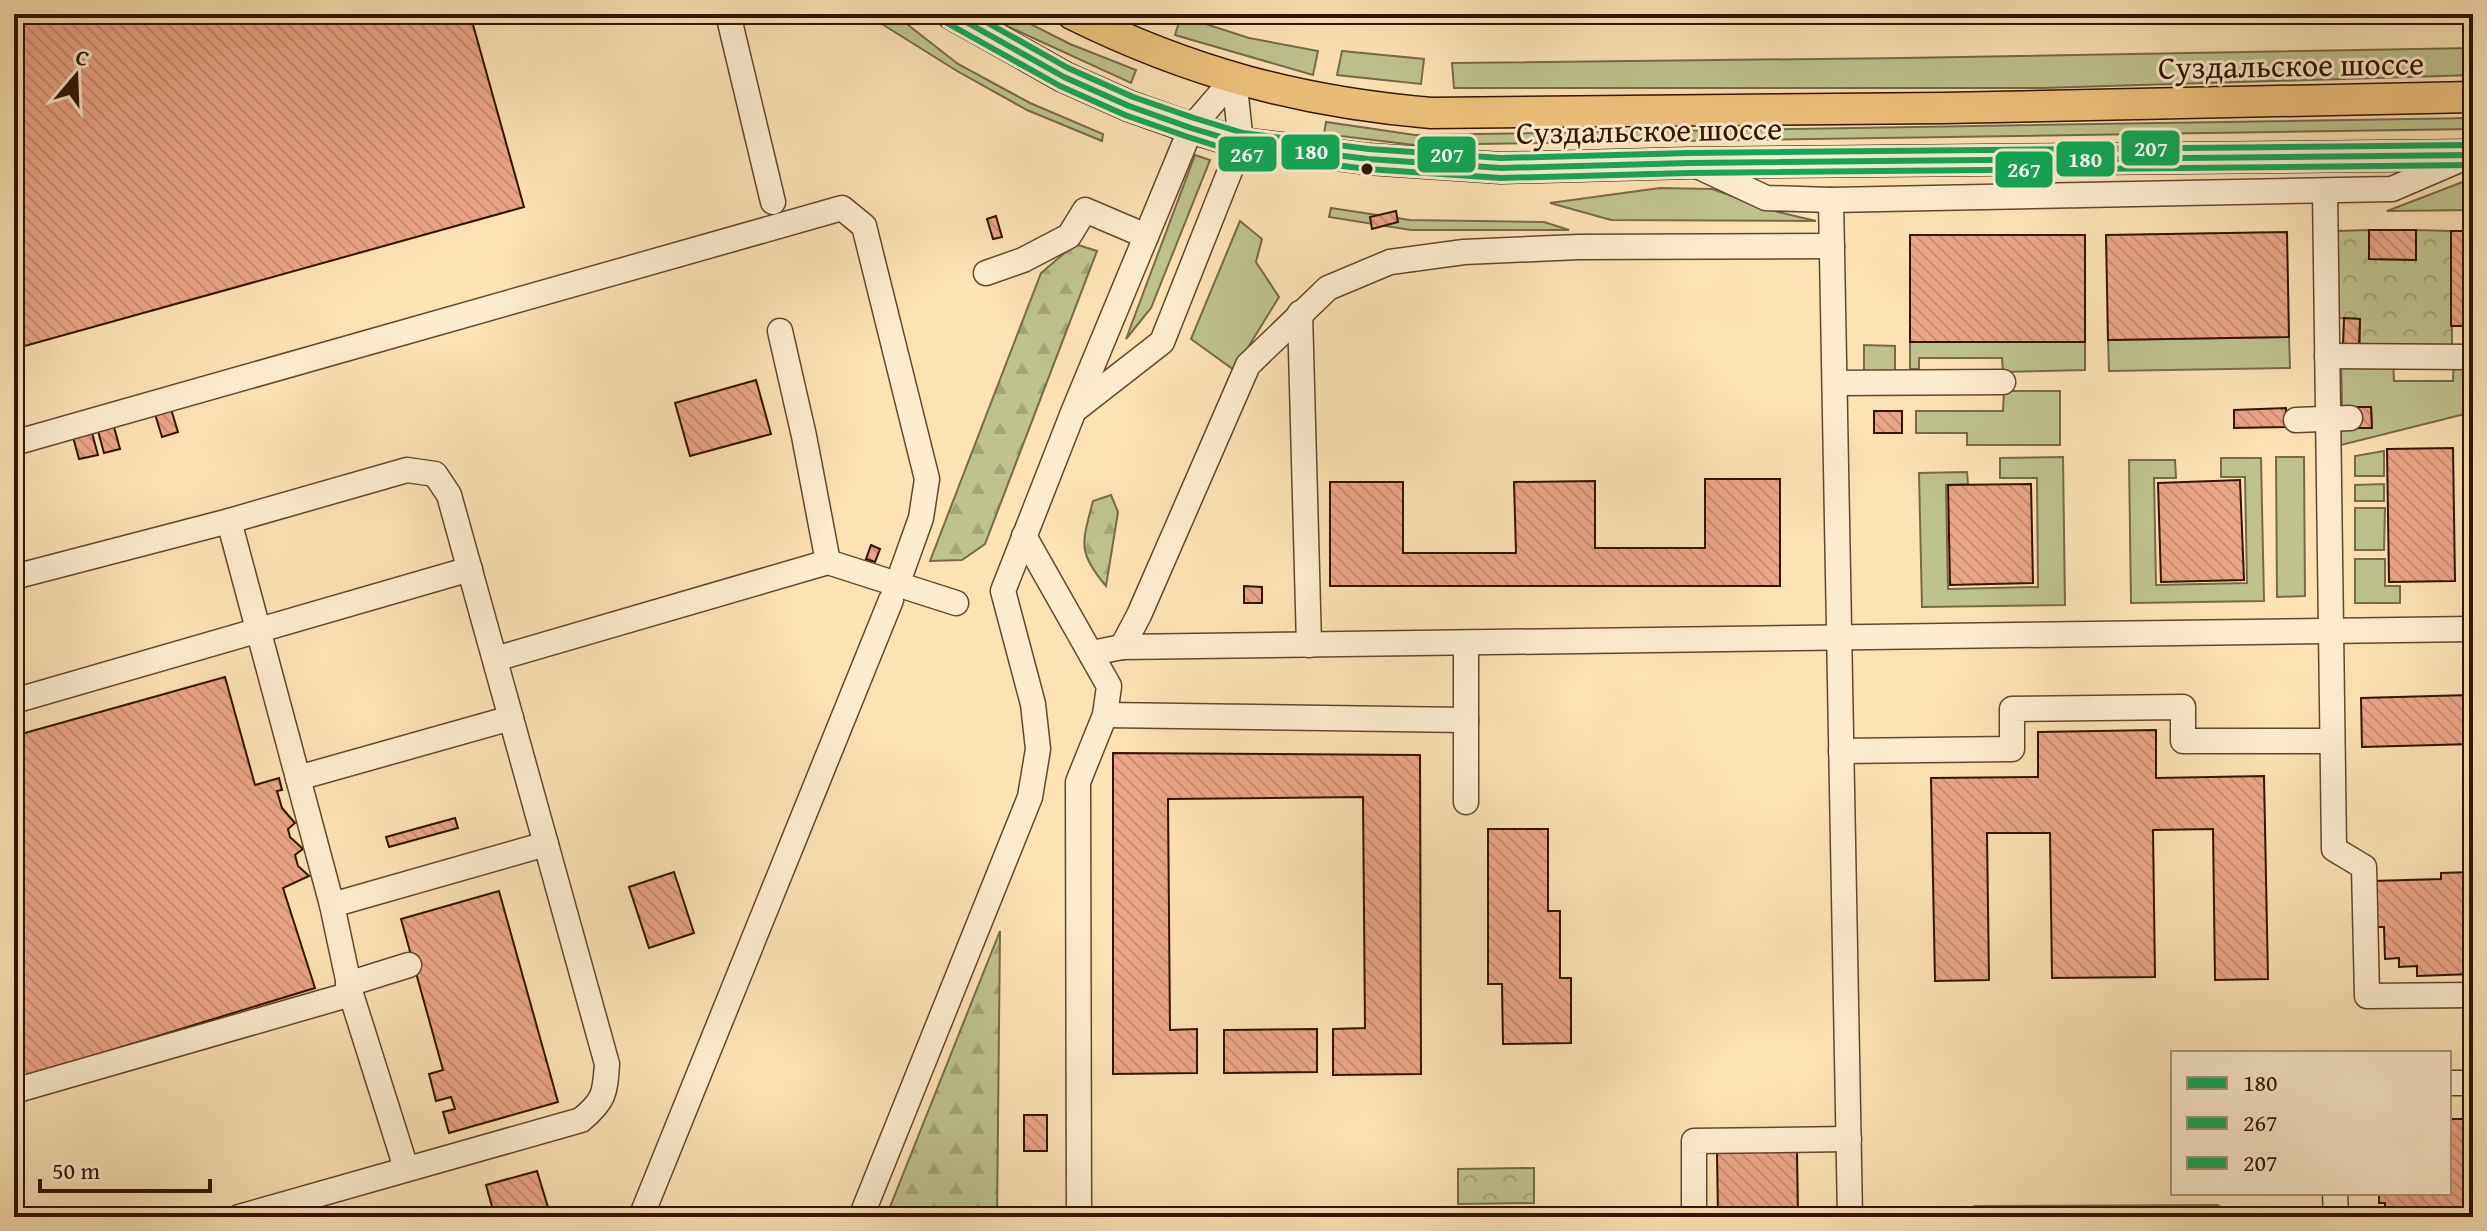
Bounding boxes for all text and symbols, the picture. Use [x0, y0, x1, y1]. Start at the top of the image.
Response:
north arrow [36, 36, 116, 116]
street label: Суздальское шоссе [2158, 39, 2424, 91]
text: С [71, 40, 94, 74]
street label: Суздальское шоссе [1516, 104, 1782, 156]
line badge: 207 [2120, 129, 2181, 167]
text: 207 [2134, 132, 2168, 164]
line badge: 180 [1280, 133, 1341, 171]
line badge: 267 [1217, 135, 1278, 173]
text: 180 [1294, 135, 1328, 167]
line badge: 207 [1416, 135, 1477, 174]
text: 267 [1230, 138, 1264, 170]
text: 207 [1430, 138, 1464, 170]
line badge: 180 [2055, 140, 2116, 178]
text: 180 [2068, 143, 2102, 175]
line badge: 267 [1994, 150, 2054, 189]
text: 267 [2007, 153, 2041, 185]
unlabelled marker [1359, 161, 1375, 177]
legend [2171, 1051, 2451, 1195]
text: 180 [2243, 1065, 2278, 1100]
text: 267 [2243, 1105, 2278, 1140]
scale bar [40, 1143, 210, 1193]
text: 207 [2243, 1145, 2278, 1180]
text: 50 m [52, 1153, 100, 1188]

